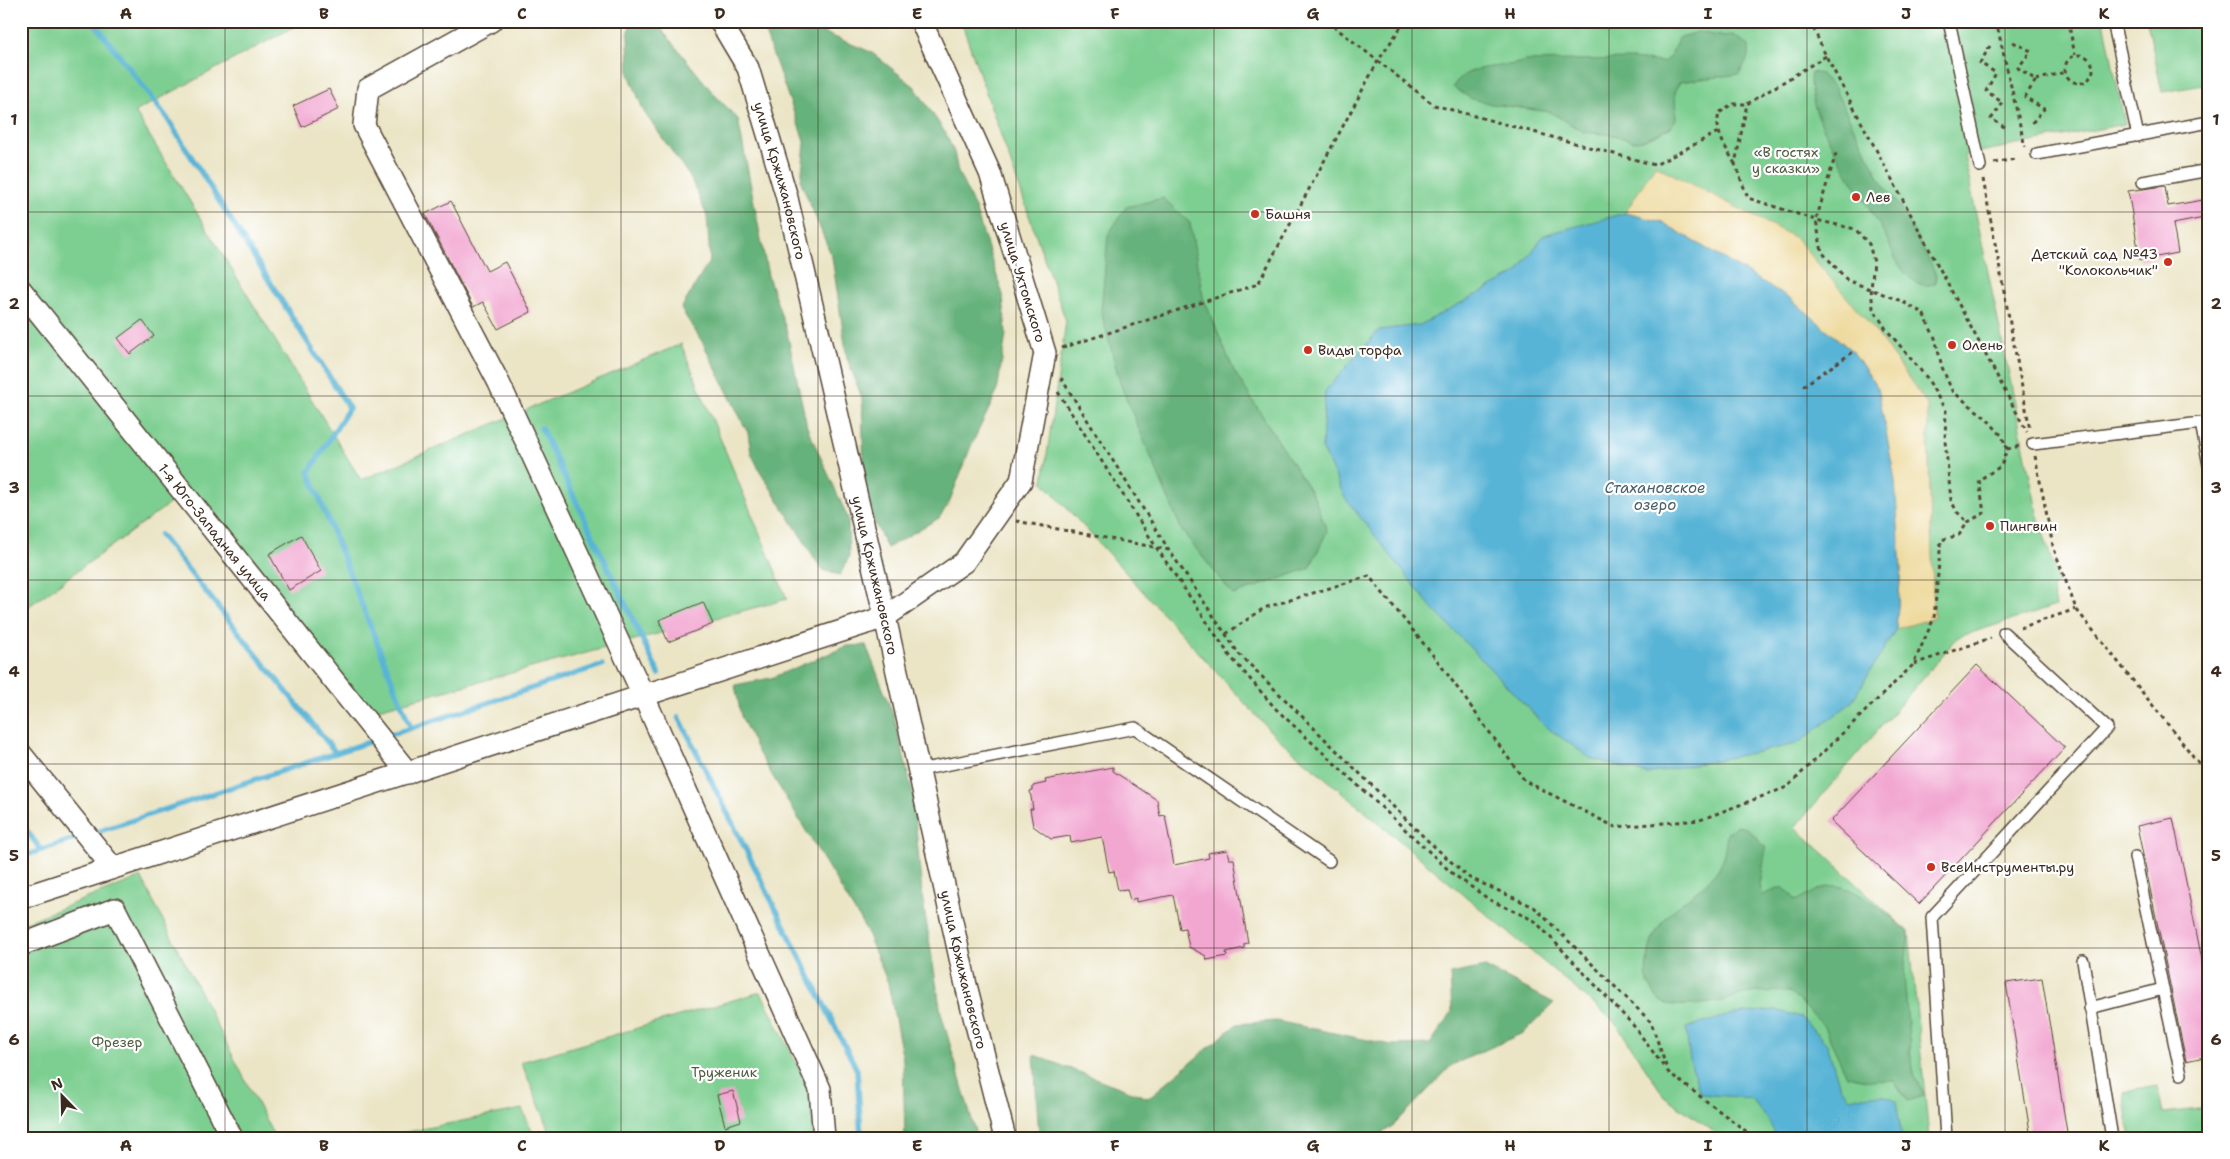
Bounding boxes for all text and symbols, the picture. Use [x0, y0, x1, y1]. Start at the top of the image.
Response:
text: A [120, 3, 132, 24]
text: B [319, 3, 329, 24]
text: C [517, 3, 527, 24]
text: D [714, 3, 726, 24]
text: E [912, 3, 922, 24]
text: F [1110, 3, 1120, 24]
text: G [1307, 3, 1320, 24]
text: H [1504, 3, 1516, 24]
text: I [1704, 3, 1713, 24]
text: J [1901, 3, 1911, 24]
text: K [2099, 3, 2110, 24]
street label: улица Кржижановского [750, 100, 810, 261]
text: 1 [10, 109, 18, 130]
text: 1 [2212, 109, 2220, 130]
park label: «В гостях у сказки» [1752, 143, 1820, 177]
place label: Лев [1866, 188, 1890, 206]
marker: Лев [1850, 191, 1862, 203]
place label: Башня [1265, 205, 1311, 223]
marker: Башня [1249, 208, 1261, 220]
street label: улица Ухтомского [996, 219, 1050, 345]
place label: Детский сад №43 "Колокольчик" [2031, 245, 2158, 279]
marker: Детский сад №43 "Колокольчик" [2162, 256, 2174, 268]
text: 2 [8, 293, 20, 314]
text: 2 [2210, 293, 2222, 314]
place label: Олень [1962, 336, 2003, 354]
marker: Олень [1946, 339, 1958, 351]
place label: Виды торфа [1318, 341, 1402, 359]
marker: Виды торфа [1302, 344, 1314, 356]
street label: 1-я Юго-Западная улица [154, 460, 275, 604]
text: 3 [8, 477, 20, 498]
text: 3 [2210, 477, 2222, 498]
water label: Стахановское озеро [1604, 478, 1706, 515]
street label: улица Кржижановского [848, 494, 902, 657]
place label: Пингвин [2000, 517, 2057, 535]
marker: Пингвин [1984, 520, 1996, 532]
text: 4 [8, 661, 20, 682]
text: 4 [2210, 661, 2222, 682]
text: 5 [9, 845, 19, 866]
text: 5 [2211, 845, 2221, 866]
place label: ВсеИнструменты.ру [1941, 858, 2074, 876]
marker: ВсеИнструменты.ру [1925, 861, 1937, 873]
street label: улица Кржижановского [936, 888, 991, 1051]
text: 6 [8, 1029, 20, 1050]
text: 6 [2210, 1029, 2222, 1050]
park label: Фрезер [92, 1033, 143, 1051]
park label: Труженик [691, 1063, 758, 1081]
north arrow [38, 1072, 88, 1122]
text: N [48, 1074, 66, 1094]
text: A [120, 1135, 132, 1156]
text: B [319, 1135, 329, 1156]
text: C [517, 1135, 527, 1156]
text: D [714, 1135, 726, 1156]
text: E [912, 1135, 922, 1156]
text: F [1110, 1135, 1120, 1156]
text: G [1307, 1135, 1320, 1156]
text: H [1504, 1135, 1516, 1156]
text: I [1704, 1135, 1713, 1156]
text: J [1901, 1135, 1911, 1156]
text: K [2099, 1135, 2110, 1156]

